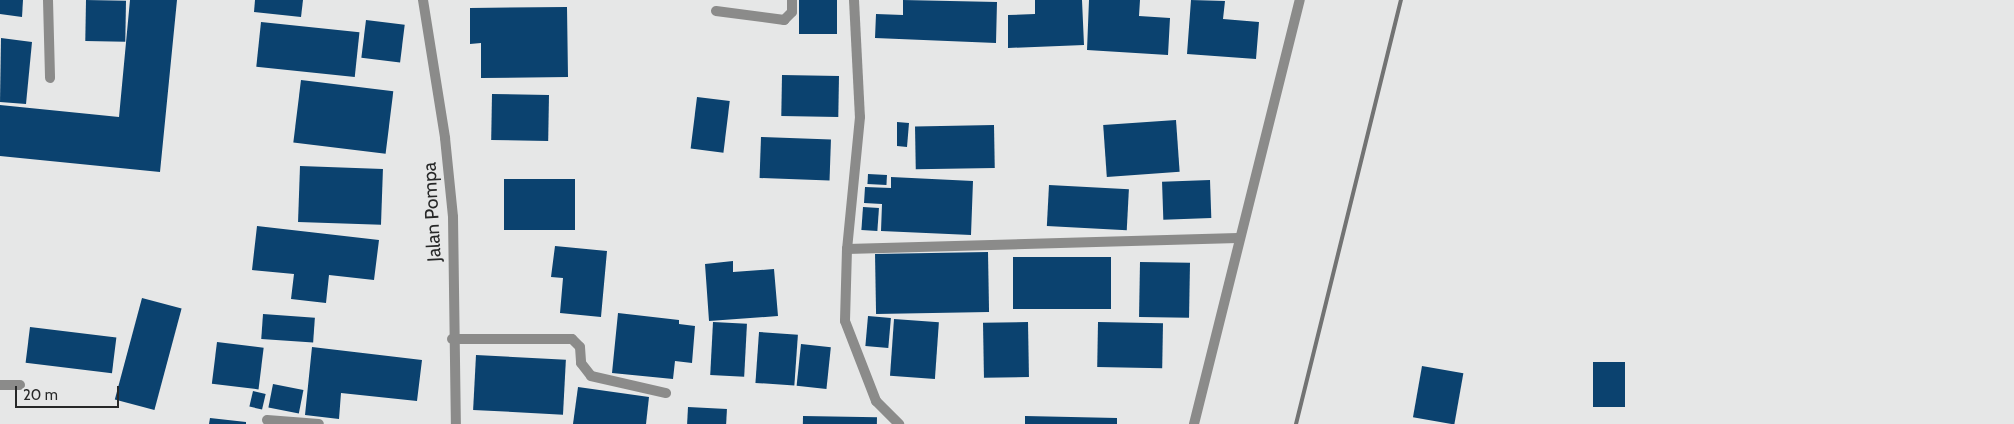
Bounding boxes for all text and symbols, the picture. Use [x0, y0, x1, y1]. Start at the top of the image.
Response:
street label: Jalan Pompa [418, 162, 446, 262]
scale bar [18, 376, 121, 408]
text: 20 m [23, 386, 58, 404]

